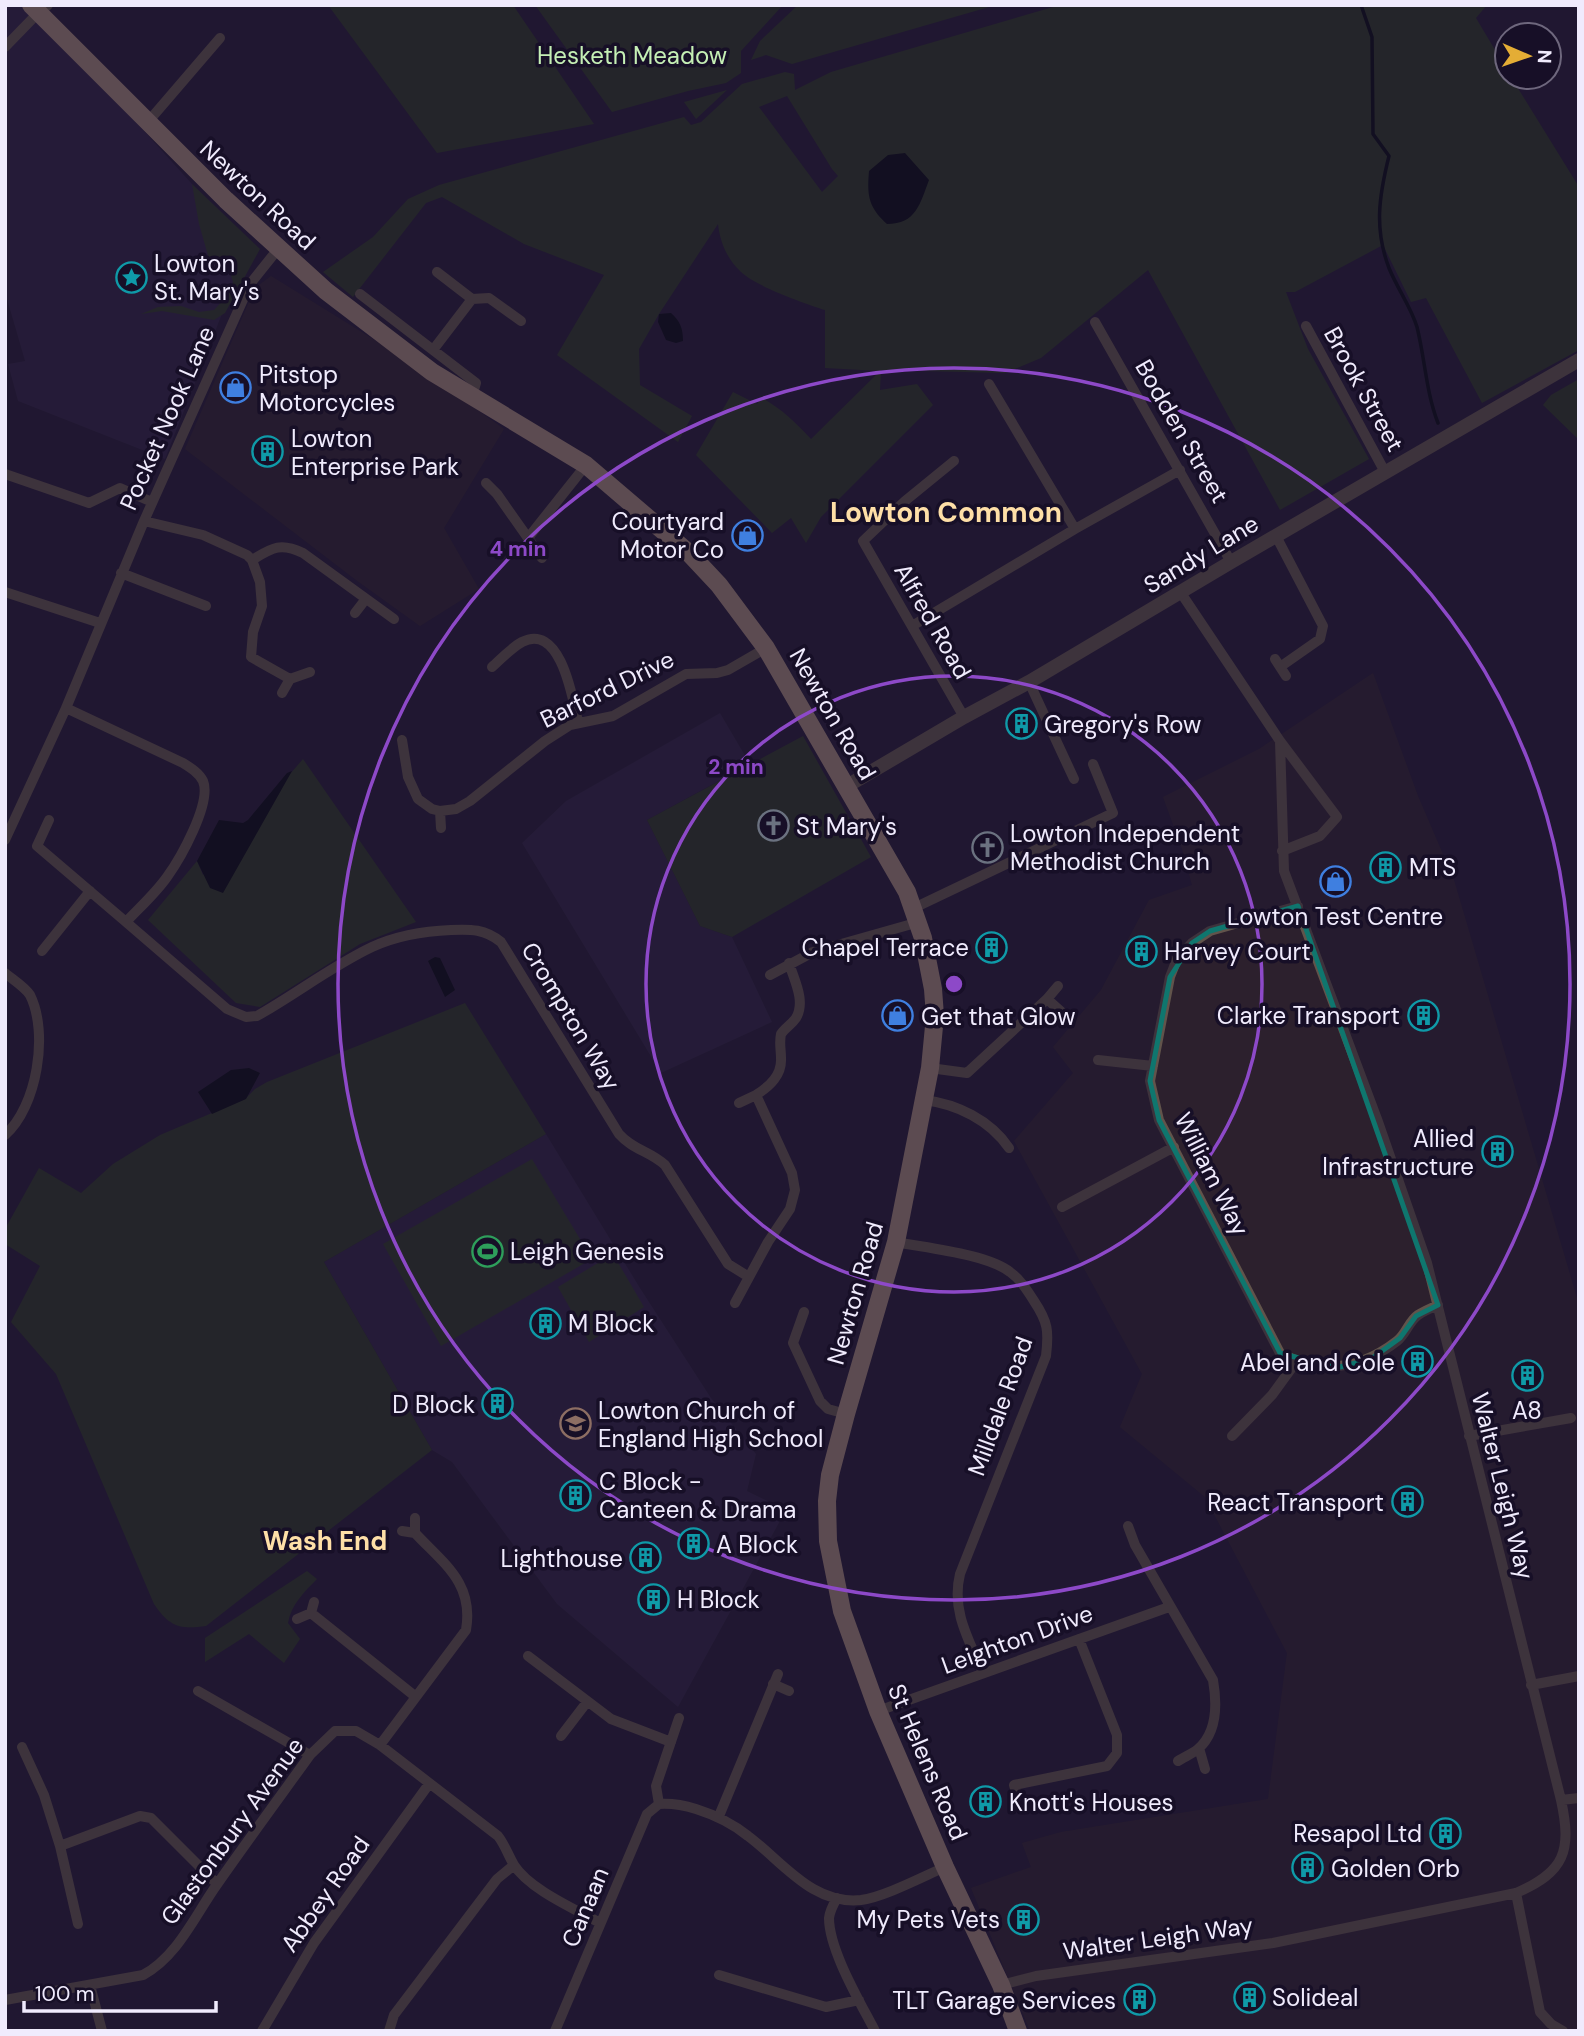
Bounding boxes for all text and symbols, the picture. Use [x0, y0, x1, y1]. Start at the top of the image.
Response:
north arrow [1493, 21, 1563, 91]
park label: Hesketh Meadow [537, 40, 727, 71]
text: N [1532, 49, 1557, 64]
street label: Newton Road [194, 133, 322, 257]
place label: Lowton St. Mary's [154, 248, 260, 307]
place icon: Lowton St. Mary's [114, 260, 148, 294]
street label: Pocket Nook Lane [113, 321, 221, 515]
street label: Brook Street [1317, 321, 1411, 457]
street label: Bodden Street [1128, 354, 1236, 508]
place label: Pitstop Motorcycles [259, 359, 395, 418]
shop icon: Pitstop Motorcycles [219, 371, 253, 405]
place label: Lowton Enterprise Park [291, 423, 459, 482]
building icon: Lowton Enterprise Park [251, 435, 285, 469]
district label: Lowton Common [830, 494, 1062, 531]
place label: Courtyard Motor Co [611, 506, 724, 565]
street label: Sandy Lane [1138, 508, 1264, 600]
shop icon: Courtyard Motor Co [730, 518, 764, 552]
text: 4 min [489, 535, 547, 563]
street label: Alfred Road [887, 557, 979, 685]
street label: Newton Road [783, 642, 883, 786]
street label: Barford Drive [535, 643, 679, 735]
building icon: Gregory's Row [1004, 707, 1038, 741]
place label: Gregory's Row [1044, 709, 1201, 740]
text: 2 min [708, 753, 764, 781]
church icon: St Mary's [756, 809, 790, 843]
place label: St Mary's [796, 811, 897, 842]
place label: Lowton Independent Methodist Church [1010, 818, 1240, 877]
church icon: Lowton Independent Methodist Church [970, 830, 1004, 864]
building icon: MTS [1369, 850, 1403, 884]
place label: MTS [1409, 852, 1456, 883]
shop icon: Lowton Test Centre [1318, 865, 1352, 899]
place label: Lowton Test Centre [1227, 901, 1443, 932]
building icon: Chapel Terrace [975, 930, 1009, 964]
place label: Chapel Terrace [801, 932, 969, 963]
building icon: Harvey Court [1124, 934, 1158, 968]
street label: Crompton Way [515, 936, 627, 1096]
place label: Harvey Court [1164, 936, 1311, 967]
centre of rings [942, 972, 966, 996]
building icon: Clarke Transport [1406, 998, 1440, 1032]
shop icon: Get that Glow [881, 999, 915, 1033]
place label: Clarke Transport [1217, 1000, 1400, 1031]
place label: Get that Glow [921, 1001, 1076, 1032]
street label: William Way [1168, 1107, 1256, 1241]
place label: Allied Infrastructure [1322, 1123, 1474, 1182]
building icon: Allied Infrastructure [1480, 1135, 1514, 1169]
street label: Newton Road [820, 1218, 890, 1368]
sports icon: Leigh Genesis [470, 1234, 504, 1268]
place label: Leigh Genesis [510, 1236, 664, 1267]
building icon: M Block [528, 1306, 562, 1340]
place label: M Block [568, 1308, 654, 1339]
street label: Milldale Road [960, 1332, 1040, 1480]
building icon: Abel and Cole [1401, 1345, 1435, 1379]
place label: Abel and Cole [1240, 1347, 1395, 1378]
building icon: A8 [1510, 1359, 1544, 1393]
building icon: D Block [481, 1387, 515, 1421]
place label: D Block [392, 1389, 475, 1420]
street label: Walter Leigh Way [1465, 1389, 1541, 1583]
place label: Lowton Church of England High School [598, 1395, 823, 1454]
place label: A8 [1512, 1395, 1542, 1426]
school or university icon: Lowton Church of England High School [558, 1407, 592, 1441]
place label: C Block - Canteen & Drama [599, 1466, 796, 1525]
building icon: C Block - Canteen & Drama [559, 1478, 593, 1512]
building icon: React Transport [1390, 1485, 1424, 1519]
place label: React Transport [1207, 1487, 1384, 1518]
district label: Wash End [263, 1524, 387, 1558]
building icon: A Block [676, 1527, 710, 1561]
place label: A Block [716, 1529, 798, 1560]
building icon: Lighthouse [629, 1541, 663, 1575]
place label: Lighthouse [501, 1543, 623, 1574]
building icon: H Block [637, 1582, 671, 1616]
place label: H Block [677, 1584, 760, 1615]
street label: Leighton Drive [937, 1597, 1097, 1681]
street label: St Helens Road [881, 1679, 975, 1845]
street label: Glastonbury Avenue [154, 1731, 310, 1931]
building icon: Knott's Houses [969, 1785, 1003, 1819]
place label: Knott's Houses [1009, 1787, 1174, 1818]
building icon: Resapol Ltd [1428, 1816, 1462, 1850]
place label: Resapol Ltd [1293, 1818, 1422, 1849]
street label: Abbey Road [274, 1830, 376, 1958]
building icon: Golden Orb [1291, 1851, 1325, 1885]
place label: Golden Orb [1331, 1853, 1460, 1884]
street label: Canaan [554, 1862, 616, 1952]
building icon: My Pets Vets [1006, 1902, 1040, 1936]
place label: My Pets Vets [857, 1904, 1000, 1935]
street label: Walter Leigh Way [1061, 1909, 1255, 1967]
scale bar [24, 1969, 217, 2013]
text: 100 m [35, 1980, 95, 2008]
building icon: Solideal [1232, 1980, 1266, 2014]
place label: Solideal [1272, 1982, 1358, 2013]
building icon: TLT Garage Services [1122, 1983, 1156, 2017]
place label: TLT Garage Services [892, 1985, 1116, 2016]

